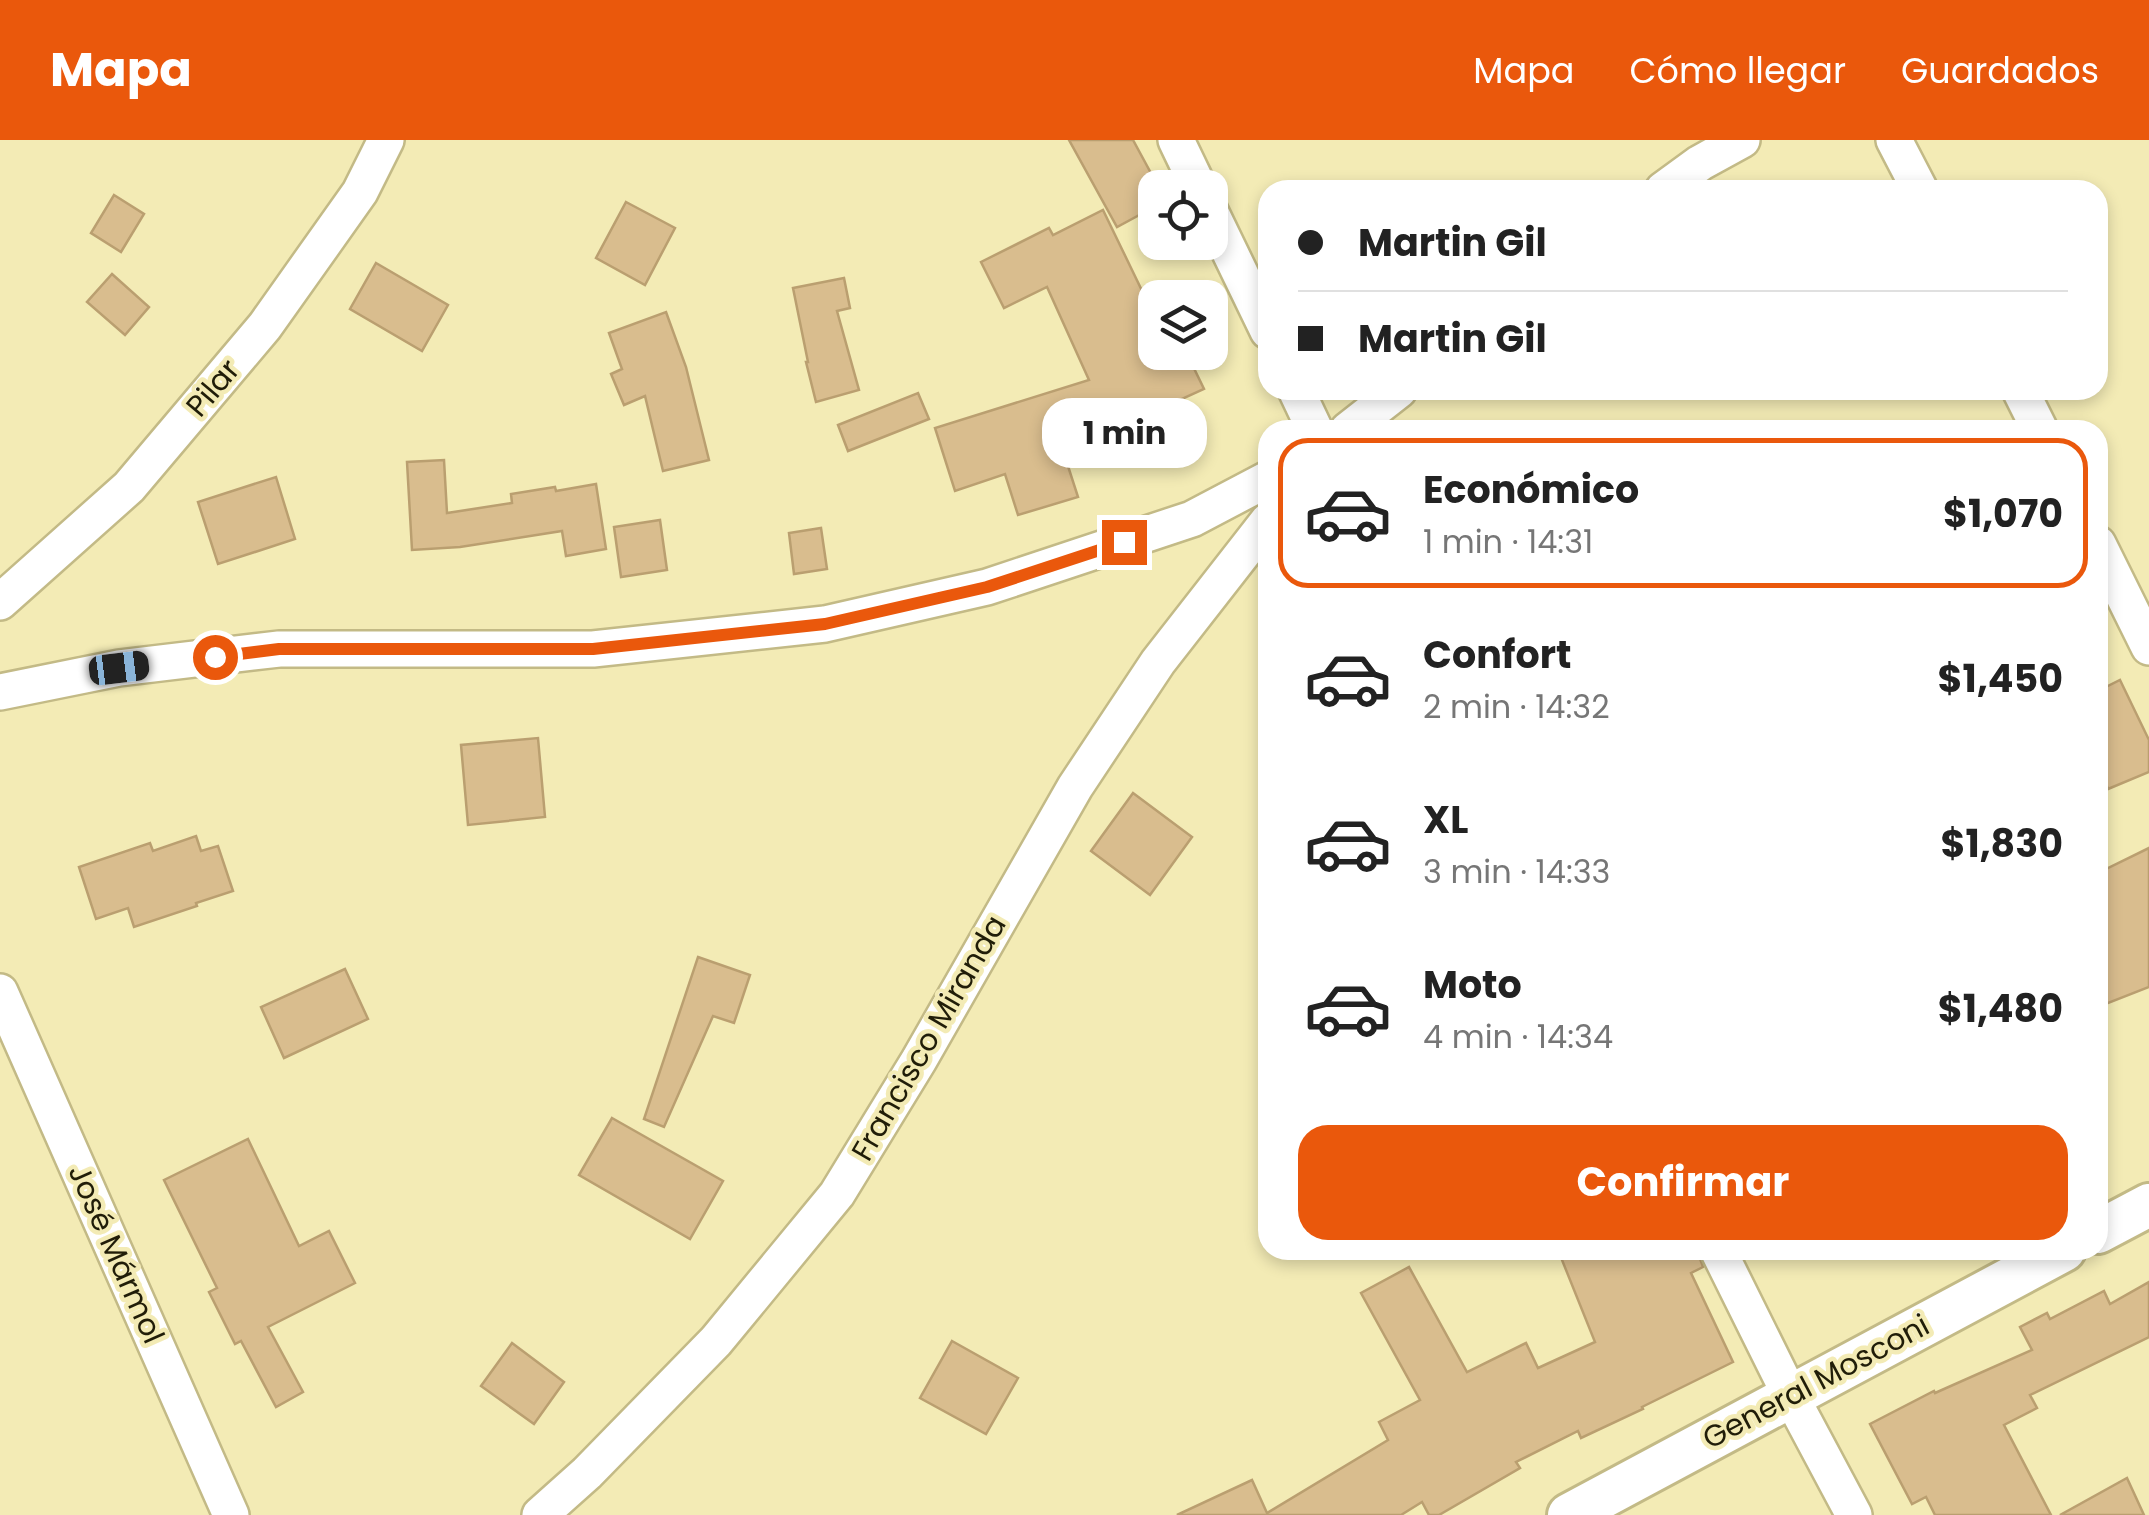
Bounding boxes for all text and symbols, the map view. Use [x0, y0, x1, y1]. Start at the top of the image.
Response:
text: Mapa [50, 36, 192, 103]
text: Mapa [1473, 46, 1574, 95]
text: Cómo llegar [1629, 46, 1846, 95]
text: Guardados [1901, 46, 2099, 95]
map controls [1138, 170, 1228, 370]
button: locate [1138, 170, 1228, 260]
text: Martin Gil [1358, 216, 1547, 269]
button: layers [1138, 280, 1228, 370]
text: Martin Gil [1358, 312, 1547, 365]
street label: Pilar [176, 349, 250, 426]
callout: 1 min [1042, 397, 1206, 467]
text: 1 min [1083, 410, 1166, 455]
text: Económico [1423, 463, 1639, 516]
icon: car [1303, 468, 1393, 558]
text: $1,070 [1943, 487, 2063, 540]
text: 1 min · 14:31 [1423, 519, 1593, 564]
route end [1102, 520, 1147, 565]
text: Confort [1423, 628, 1571, 681]
icon: car [1303, 633, 1393, 723]
route start [193, 635, 238, 680]
car [87, 649, 151, 687]
text: $1,450 [1938, 652, 2063, 705]
text: 2 min · 14:32 [1423, 684, 1610, 729]
text: XL [1423, 793, 1468, 846]
icon: car [1303, 798, 1393, 888]
text: $1,830 [1940, 817, 2063, 870]
text: 3 min · 14:33 [1423, 849, 1610, 894]
street label: Francisco Miranda [841, 907, 1016, 1168]
text: Moto [1423, 958, 1522, 1011]
icon: car [1303, 963, 1393, 1053]
text: $1,480 [1938, 982, 2063, 1035]
text: 4 min · 14:34 [1423, 1014, 1613, 1059]
button: Confirmar [1298, 1125, 2068, 1240]
street label: José Mármol [58, 1157, 175, 1350]
street label: General Mosconi [1695, 1304, 1937, 1460]

